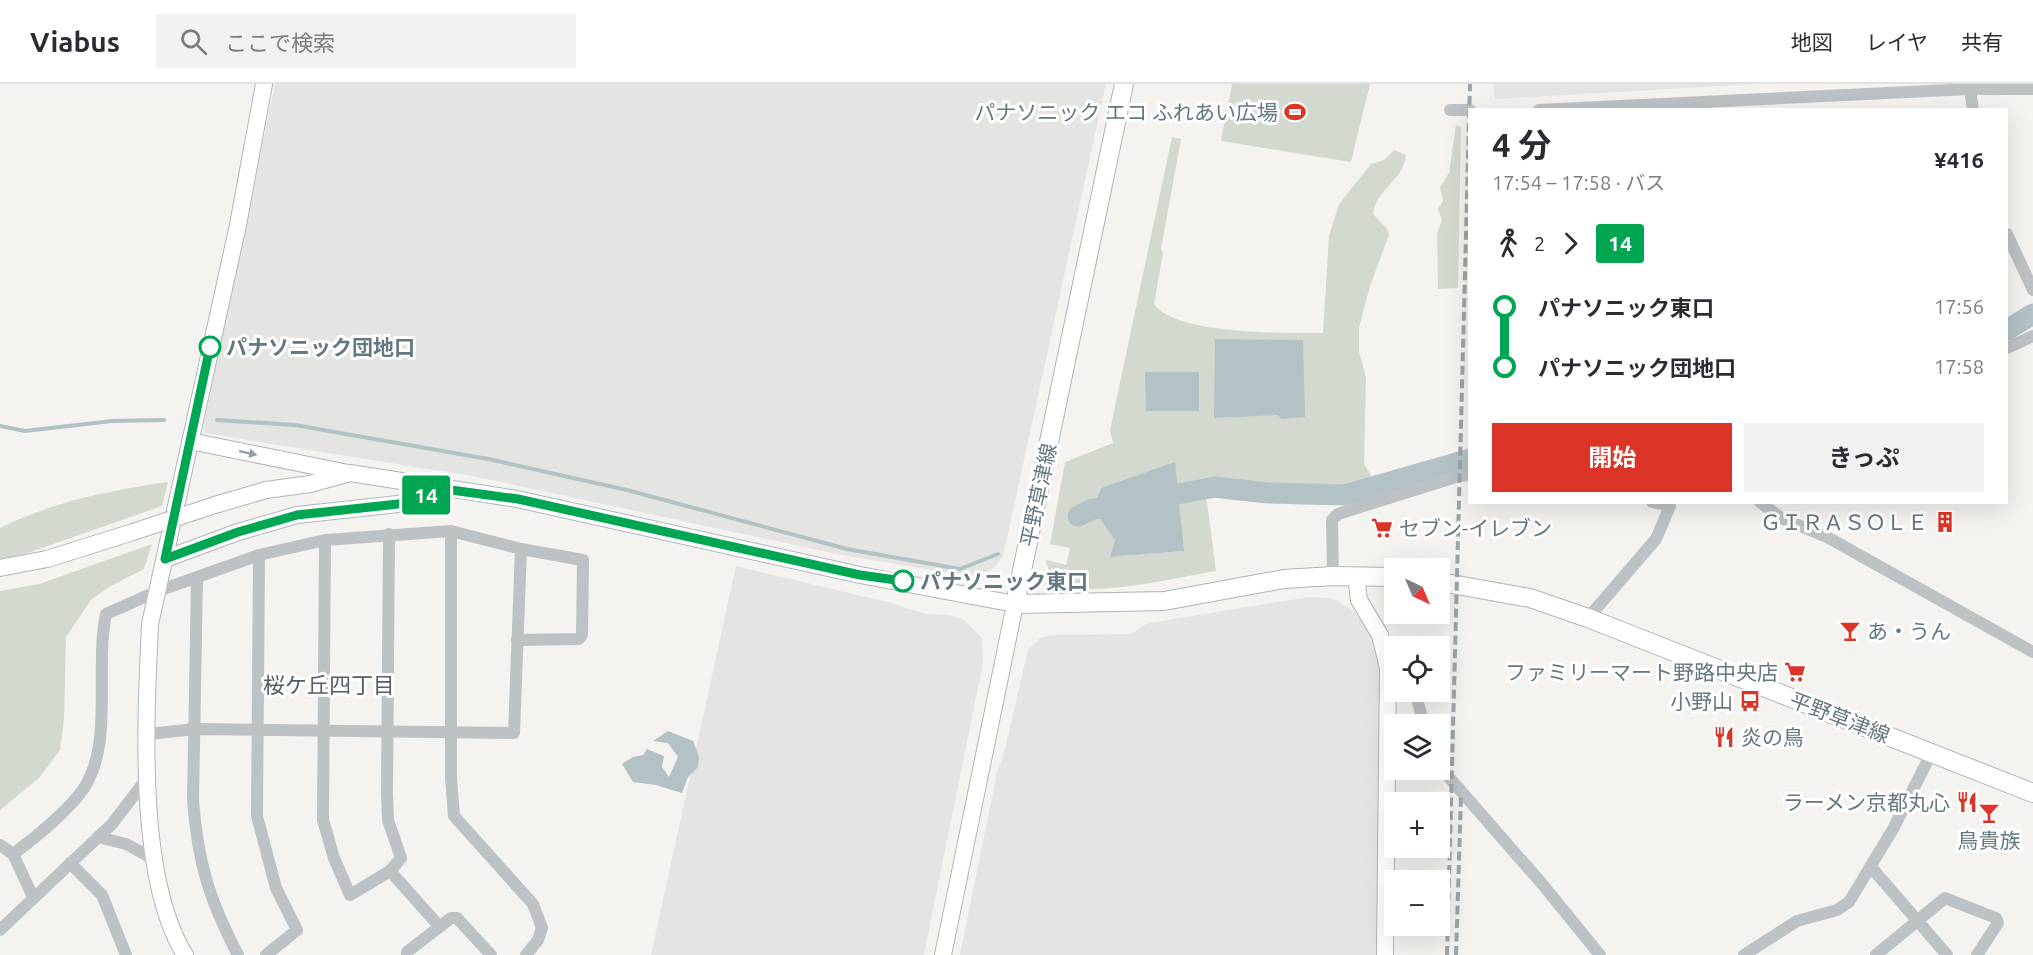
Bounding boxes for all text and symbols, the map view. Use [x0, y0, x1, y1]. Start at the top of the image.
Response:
search box [156, 14, 576, 68]
icon: search [177, 25, 210, 58]
text: Viabus [30, 26, 120, 57]
text: ここで検索 [225, 30, 335, 55]
text: 地図 [1791, 30, 1833, 54]
text: レイヤ [1866, 30, 1928, 54]
text: 共有 [1961, 30, 2003, 54]
place label: パナソニック エコ ふれあい広場 [974, 100, 1278, 124]
sports icon: パナソニック エコ ふれあい広場 [1283, 100, 1307, 124]
text: 4 分 [1492, 126, 1551, 163]
text: ¥416 [1934, 147, 1984, 172]
text: 17:54 – 17:58 · バス [1492, 171, 1665, 194]
icon: walk [1492, 227, 1525, 260]
icon: forward [1554, 227, 1587, 260]
text: 14 [1608, 231, 1632, 255]
text: 2 [1534, 232, 1545, 255]
text: パナソニック東口 [1538, 295, 1714, 320]
text: 17:56 [1934, 295, 1984, 318]
place label: パナソニック団地口 [226, 335, 415, 359]
marker: パナソニック団地口 [199, 336, 221, 358]
text: パナソニック団地口 [1538, 355, 1736, 380]
text: 17:58 [1934, 355, 1984, 378]
button: 開始 [1492, 423, 1732, 492]
button: きっぷ [1744, 423, 1984, 492]
street label: 平野草津線 [1015, 441, 1061, 549]
one-way arrow [238, 449, 257, 458]
line badge: 14 [399, 476, 453, 514]
text: 14 [414, 483, 438, 507]
place label: ＧＩＲＡＳＯＬＥ [1760, 510, 1928, 534]
building icon: ＧＩＲＡＳＯＬＥ [1933, 510, 1957, 534]
supermarket icon: セブン-イレブン [1370, 516, 1394, 540]
place label: セブン-イレブン [1399, 516, 1552, 540]
north arrow [1384, 558, 1450, 624]
map controls [1384, 558, 1450, 936]
place label: パナソニック東口 [920, 569, 1088, 593]
marker: パナソニック東口 [892, 570, 914, 592]
bar icon: あ・うん [1838, 619, 1862, 643]
place label: あ・うん [1867, 619, 1951, 643]
button: locate [1384, 636, 1450, 702]
place label: ファミリーマート野路中央店 [1505, 660, 1778, 684]
supermarket icon: ファミリーマート野路中央店 [1783, 660, 1807, 684]
district label: 桜ケ丘四丁目 [263, 672, 395, 697]
street label: 平野草津線 [1787, 687, 1893, 747]
place label: 小野山 [1670, 689, 1733, 713]
bus stop icon: 小野山 [1738, 689, 1762, 713]
button: layers [1384, 714, 1450, 780]
restaurant icon: 炎の鳥 [1712, 725, 1736, 749]
place label: 炎の鳥 [1741, 725, 1804, 749]
place label: ラーメン京都丸心 [1783, 790, 1950, 814]
restaurant icon: ラーメン京都丸心 [1955, 790, 1979, 814]
button: + [1384, 792, 1450, 858]
bar icon: 鳥貴族 [1977, 801, 2001, 825]
place label: 鳥貴族 [1958, 828, 2021, 852]
button: − [1384, 870, 1450, 936]

